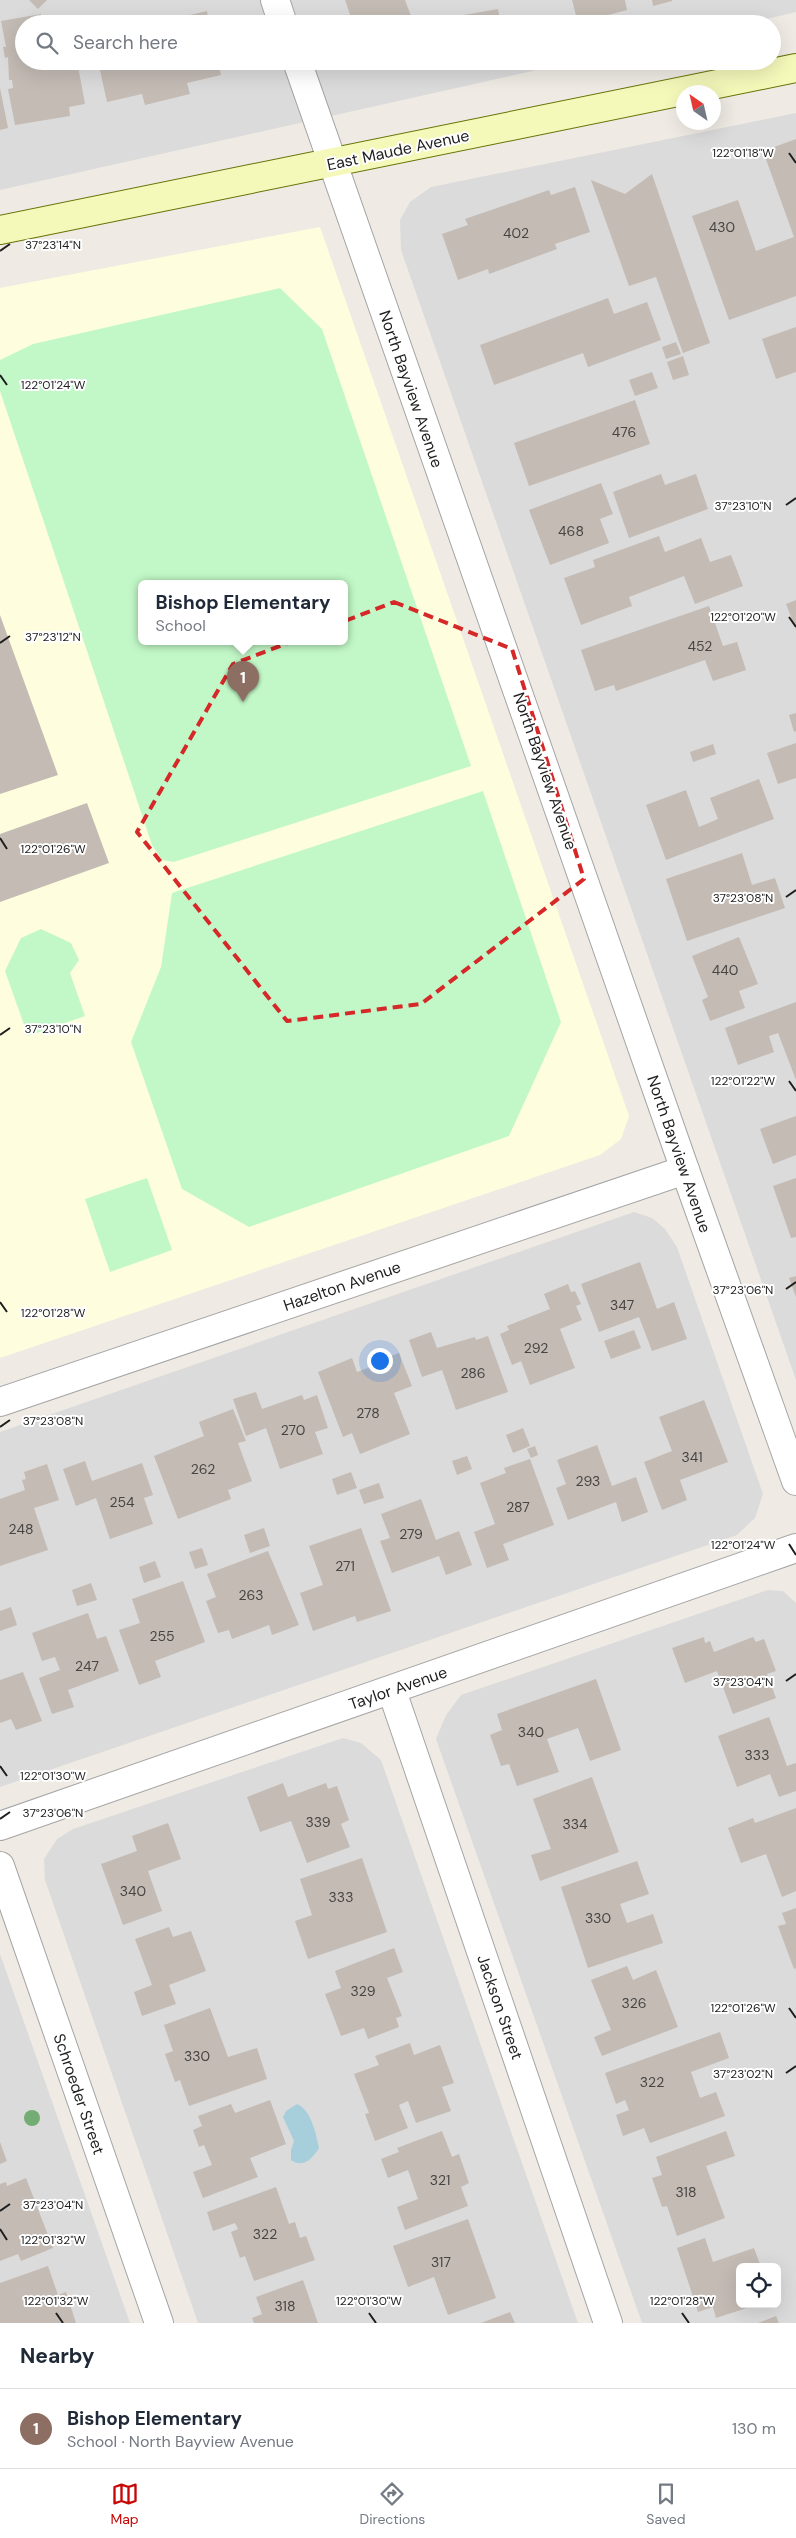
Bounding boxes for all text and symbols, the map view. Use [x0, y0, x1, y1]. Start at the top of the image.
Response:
search box [15, 15, 781, 70]
icon: search [33, 29, 61, 57]
text: Search here [73, 30, 178, 55]
north arrow [676, 85, 721, 130]
street label: East Maude Avenue [325, 125, 471, 175]
text: 122°01'18"W [712, 145, 774, 161]
house number: 430 [709, 218, 735, 236]
house number: 402 [503, 224, 529, 242]
text: 37°23'14"N [25, 237, 81, 253]
street label: North Bayview Avenue [374, 308, 448, 470]
text: 122°01'24"W [21, 377, 86, 393]
house number: 476 [612, 423, 636, 441]
text: 37°23'10"N [714, 498, 772, 514]
house number: 468 [558, 522, 584, 540]
popup [138, 580, 348, 645]
text: Bishop Elementary [156, 590, 330, 615]
text: 122°01'20"W [710, 609, 776, 625]
text: School [156, 615, 206, 636]
text: 37°23'12"N [25, 629, 81, 645]
house number: 452 [688, 637, 712, 655]
pin: 1 [227, 661, 259, 702]
street label: North Bayview Avenue [508, 690, 582, 852]
text: 122°01'26"W [20, 841, 86, 857]
text: 37°23'08"N [713, 890, 773, 906]
house number: 440 [712, 961, 738, 979]
text: 37°23'10"N [24, 1021, 82, 1037]
street label: North Bayview Avenue [642, 1073, 716, 1235]
text: 122°01'22"W [711, 1073, 776, 1089]
street label: Hazelton Avenue [280, 1256, 404, 1316]
text: 37°23'06"N [713, 1282, 773, 1298]
house number: 347 [610, 1296, 634, 1314]
text: 122°01'28"W [21, 1305, 86, 1321]
house number: 292 [524, 1339, 548, 1357]
your location [367, 1348, 393, 1374]
house number: 286 [460, 1364, 486, 1382]
house number: 278 [356, 1404, 380, 1422]
text: 37°23'08"N [23, 1413, 83, 1429]
house number: 270 [281, 1421, 305, 1439]
house number: 341 [681, 1448, 703, 1466]
house number: 262 [191, 1460, 215, 1478]
house number: 293 [576, 1472, 600, 1490]
house number: 254 [109, 1493, 135, 1511]
house number: 287 [506, 1498, 530, 1516]
house number: 248 [9, 1520, 33, 1538]
house number: 279 [399, 1525, 423, 1543]
text: 122°01'24"W [711, 1537, 776, 1553]
house number: 271 [335, 1557, 355, 1575]
house number: 263 [238, 1586, 264, 1604]
house number: 255 [149, 1627, 175, 1645]
house number: 247 [75, 1657, 99, 1675]
street label: Taylor Avenue [346, 1661, 450, 1715]
text: 37°23'04"N [713, 1674, 773, 1690]
house number: 340 [518, 1723, 544, 1741]
house number: 333 [745, 1746, 769, 1764]
text: 122°01'30"W [20, 1768, 86, 1784]
text: 37°23'06"N [23, 1805, 83, 1821]
house number: 339 [306, 1813, 331, 1831]
house number: 334 [562, 1815, 588, 1833]
house number: 340 [120, 1882, 146, 1900]
house number: 333 [329, 1888, 353, 1906]
house number: 330 [585, 1909, 611, 1927]
street label: Jackson Street [472, 1952, 528, 2062]
house number: 329 [351, 1982, 376, 2000]
house number: 326 [621, 1994, 647, 2012]
text: 122°01'26"W [710, 2000, 776, 2016]
street label: Schroeder Street [48, 2031, 110, 2157]
house number: 330 [184, 2047, 210, 2065]
text: 37°23'02"N [713, 2066, 773, 2082]
house number: 322 [640, 2073, 664, 2091]
house number: 321 [430, 2171, 450, 2189]
house number: 318 [676, 2183, 696, 2201]
text: 37°23'04"N [23, 2197, 83, 2213]
house number: 322 [253, 2225, 277, 2243]
text: 122°01'32"W [21, 2232, 86, 2248]
house number: 317 [431, 2253, 451, 2271]
map controls [736, 2263, 781, 2308]
button: locate [736, 2263, 781, 2308]
text: 122°01'32"W [24, 2293, 89, 2309]
text: 122°01'30"W [336, 2293, 402, 2309]
text: 122°01'28"W [650, 2293, 715, 2309]
house number: 318 [275, 2297, 295, 2315]
text: Nearby [20, 2342, 94, 2370]
text: Bishop Elementary [67, 2406, 242, 2431]
text: 1 [33, 2418, 39, 2439]
text: 130 m [732, 2418, 776, 2439]
text: School · North Bayview Avenue [67, 2431, 294, 2452]
tab: Map [110, 2480, 139, 2528]
tab: Directions [360, 2480, 425, 2528]
tab: Saved [646, 2480, 686, 2528]

